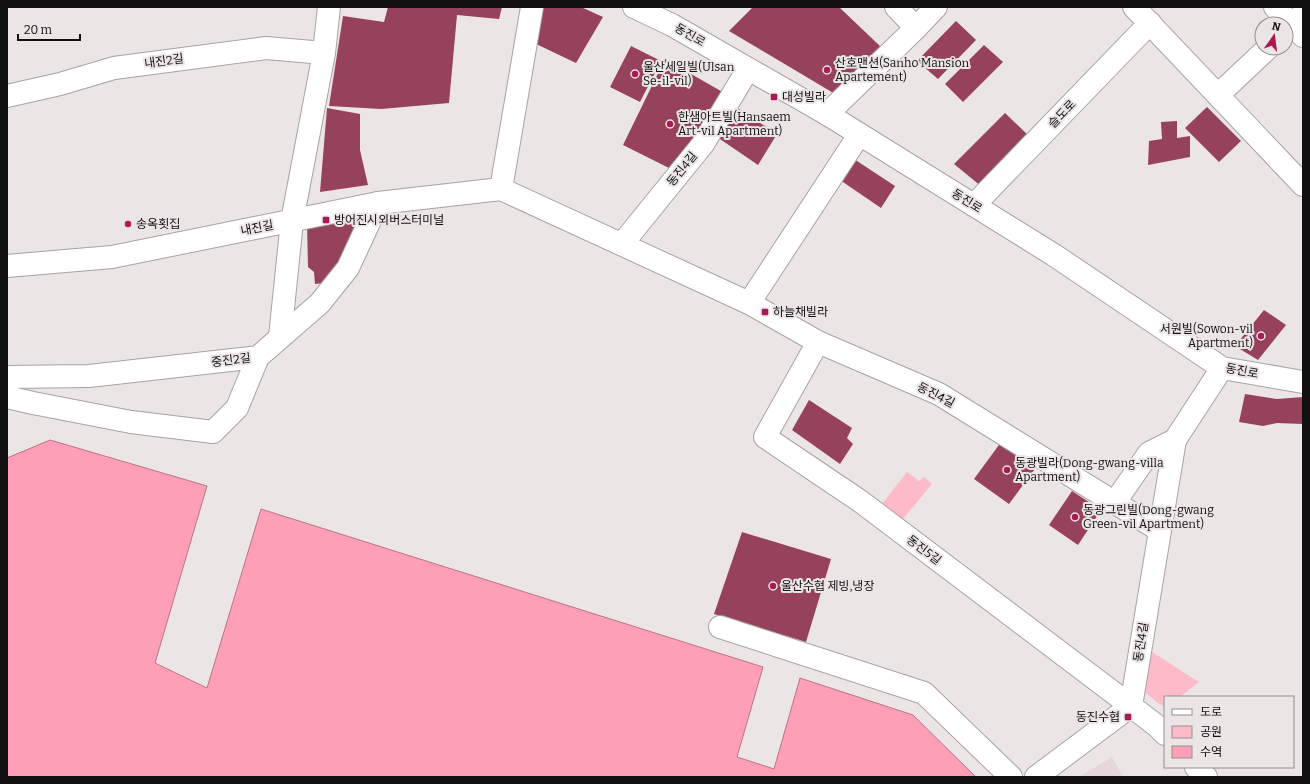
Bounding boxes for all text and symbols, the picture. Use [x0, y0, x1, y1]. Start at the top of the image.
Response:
scale bar [18, 16, 80, 42]
north arrow [1254, 16, 1294, 56]
text: N [1271, 19, 1282, 34]
street label: 동진로 [672, 21, 708, 49]
text: 20 m [24, 23, 53, 37]
street label: 내진2길 [143, 51, 185, 71]
place label: 산호맨션(Sanho Mansion Apartement) [835, 55, 970, 84]
place label: 울산세일빌(Ulsan Se-il-vil) [643, 59, 735, 88]
marker: 산호맨션(Sanho Mansion Apartement) [822, 65, 832, 75]
marker: 울산세일빌(Ulsan Se-il-vil) [630, 69, 640, 79]
place label: 대성빌라 [782, 90, 826, 104]
marker: 대성빌라 [769, 92, 779, 102]
street label: 슬도로 [1045, 97, 1079, 131]
place label: 한샘아트빌(Hansaem Art-vil Apartment) [678, 109, 791, 138]
marker: 한샘아트빌(Hansaem Art-vil Apartment) [665, 119, 675, 129]
street label: 동진4길 [664, 149, 700, 189]
street label: 동진로 [949, 186, 985, 216]
place label: 방어진시외버스터미널 [334, 213, 444, 227]
marker: 방어진시외버스터미널 [321, 215, 331, 225]
place label: 송옥횟집 [136, 217, 180, 231]
street label: 내진길 [239, 218, 275, 238]
marker: 송옥횟집 [123, 219, 133, 229]
place label: 하늘채빌라 [773, 305, 828, 319]
marker: 하늘채빌라 [760, 307, 770, 317]
place label: 서원빌(Sowon-vil Apartment) [1160, 321, 1254, 350]
marker: 서원빌(Sowon-vil Apartment) [1256, 331, 1266, 341]
street label: 중진2길 [210, 351, 252, 369]
street label: 동진로 [1224, 361, 1260, 381]
street label: 동진4길 [915, 380, 957, 410]
place label: 동광빌라(Dong-gwang-villa Apartment) [1015, 455, 1164, 484]
marker: 동광빌라(Dong-gwang-villa Apartment) [1002, 465, 1012, 475]
place label: 동광그린빌(Dong-gwang Green-vil Apartment) [1083, 502, 1214, 531]
marker: 동광그린빌(Dong-gwang Green-vil Apartment) [1070, 512, 1080, 522]
street label: 동진5길 [904, 533, 944, 567]
place label: 울산수협 제빙,냉장 [781, 579, 874, 593]
marker: 울산수협 제빙,냉장 [768, 581, 778, 591]
street label: 동진4길 [1131, 621, 1151, 663]
legend [1164, 696, 1294, 768]
text: 도로 [1200, 705, 1222, 719]
place label: 동진수협 [1076, 710, 1120, 724]
marker: 동진수협 [1123, 712, 1133, 722]
text: 공원 [1200, 725, 1222, 739]
text: 수역 [1200, 745, 1222, 759]

